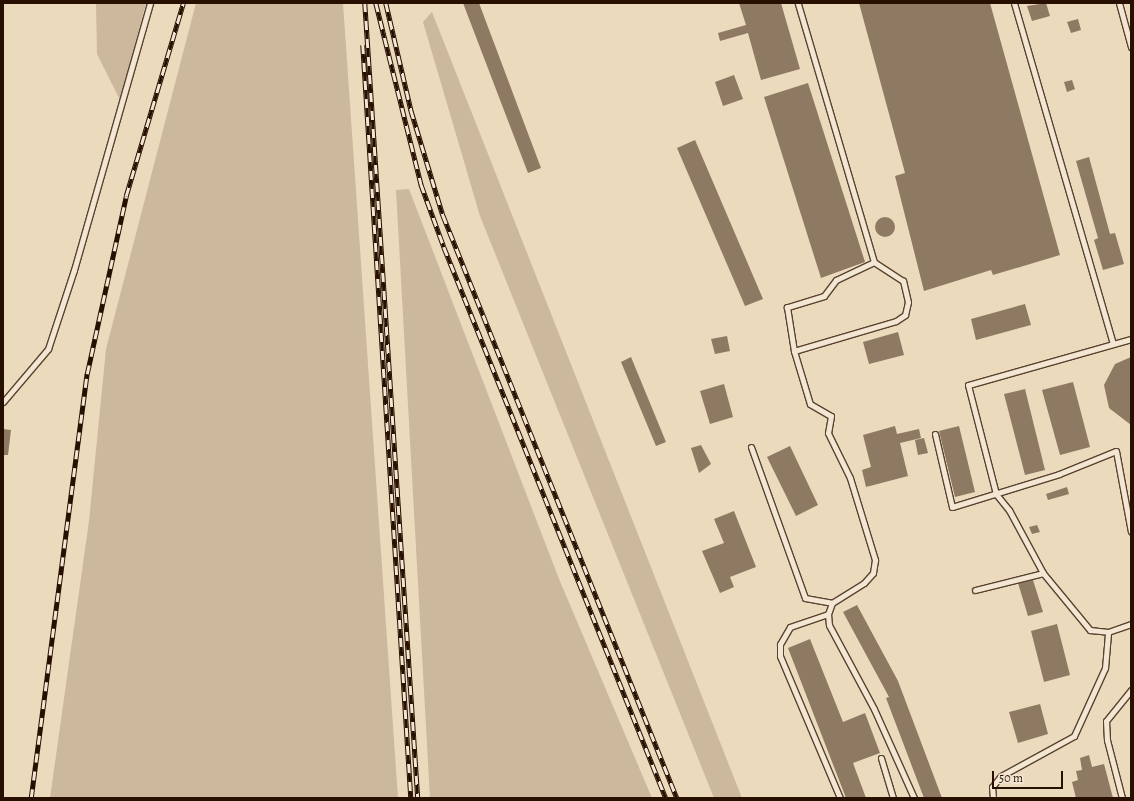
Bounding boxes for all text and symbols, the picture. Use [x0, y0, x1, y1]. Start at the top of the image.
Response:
scale bar [994, 763, 1065, 789]
text: 50 m [999, 770, 1023, 786]

